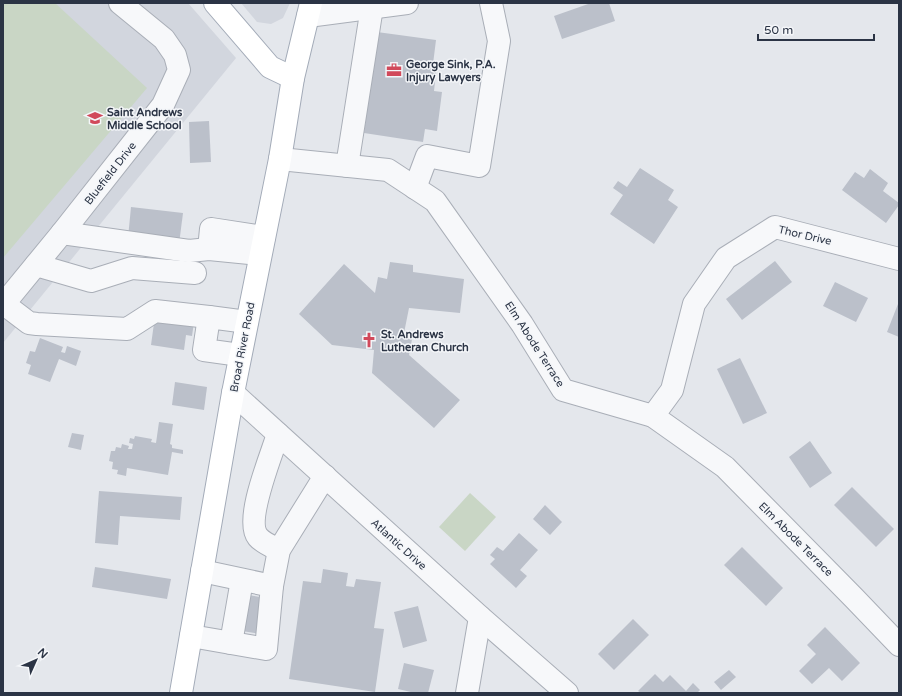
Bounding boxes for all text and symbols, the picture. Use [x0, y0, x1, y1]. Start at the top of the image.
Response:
scale bar [758, 16, 874, 42]
text: 50 m [764, 23, 793, 37]
place label: George Sink, P.A. Injury Lawyers [406, 58, 496, 85]
office icon: George Sink, P.A. Injury Lawyers [385, 61, 403, 79]
place label: Saint Andrews Middle School [107, 106, 183, 132]
school or university icon: Saint Andrews Middle School [86, 109, 104, 127]
street label: Bluefield Drive [82, 139, 139, 207]
street label: Thor Drive [777, 223, 833, 248]
street label: Elm Abode Terrace [502, 299, 567, 389]
street label: Broad River Road [227, 301, 258, 393]
place label: St. Andrews Lutheran Church [381, 328, 469, 354]
church icon: St. Andrews Lutheran Church [360, 331, 378, 349]
street label: Elm Abode Terrace [756, 500, 835, 579]
street label: Atlantic Drive [368, 516, 429, 573]
north arrow [16, 640, 56, 680]
text: N [35, 646, 50, 661]

